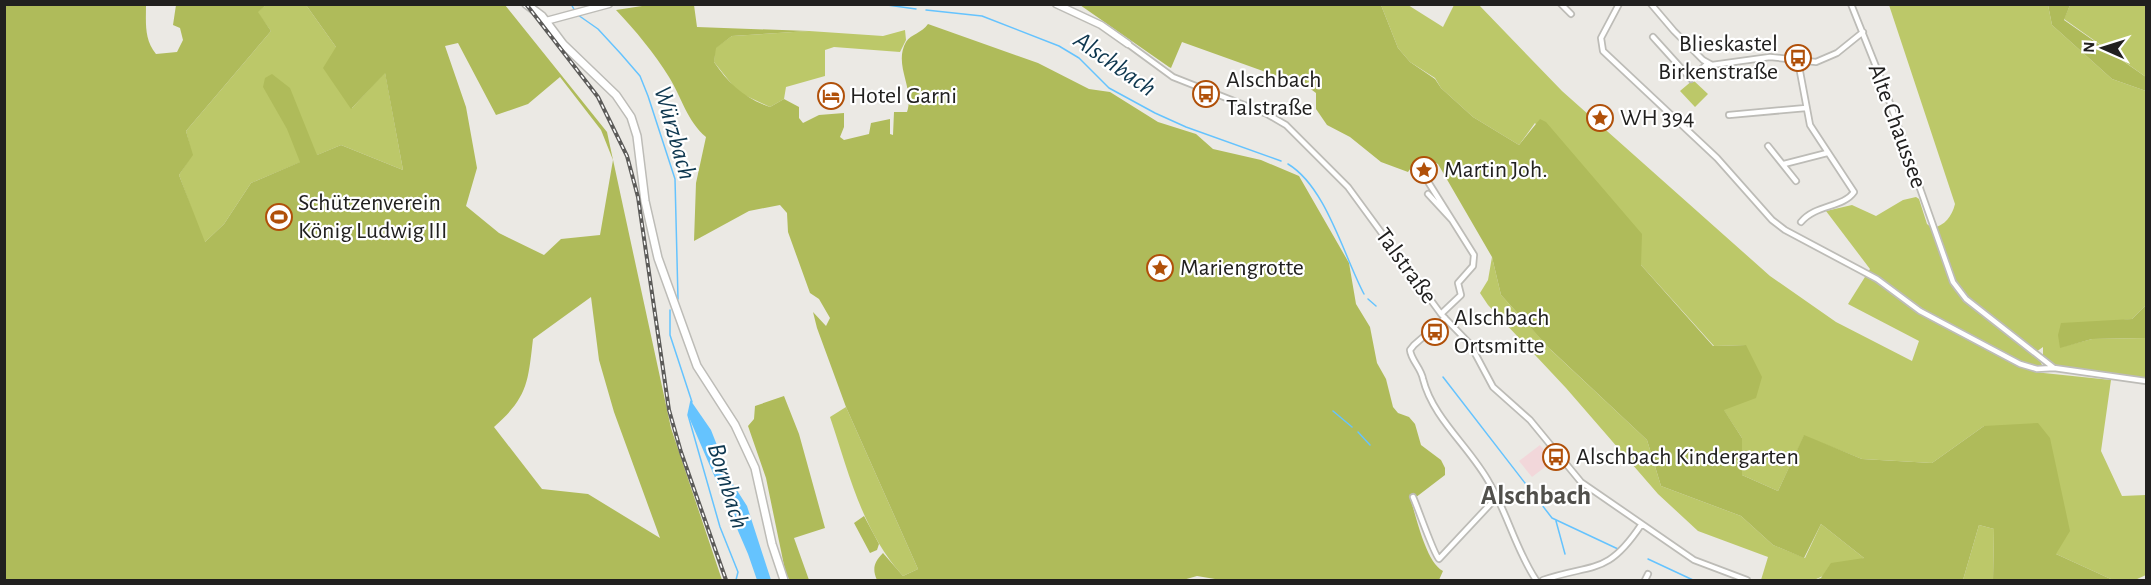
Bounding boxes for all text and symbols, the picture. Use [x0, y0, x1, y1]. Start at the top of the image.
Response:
north arrow [2073, 18, 2133, 78]
water label: Alschbach [1069, 26, 1161, 101]
place label: Blieskastel Birkenstraße [1658, 32, 1778, 84]
text: N [2081, 41, 2097, 53]
bus stop icon: Blieskastel Birkenstraße [1783, 43, 1813, 73]
street label: Alte Chaussee [1863, 61, 1931, 191]
place label: Alschbach Talstraße [1226, 68, 1322, 120]
bus stop icon: Alschbach Talstraße [1191, 79, 1221, 109]
hotel icon: Hotel Garni [816, 81, 846, 111]
water label: Würzbach [649, 83, 701, 183]
place label: Hotel Garni [850, 84, 957, 108]
place icon: WH 394 [1585, 103, 1615, 133]
place label: WH 394 [1620, 106, 1695, 130]
place icon: Martin Joh. [1409, 155, 1439, 185]
place label: Martin Joh. [1444, 158, 1548, 182]
place label: Schützenverein König Ludwig III [298, 191, 447, 243]
sports icon: Schützenverein König Ludwig III [264, 202, 294, 232]
street label: Talstraße [1371, 224, 1441, 308]
place icon: Mariengrotte [1145, 253, 1175, 283]
place label: Mariengrotte [1180, 256, 1304, 280]
place label: Alschbach Ortsmitte [1454, 306, 1550, 358]
bus stop icon: Alschbach Ortsmitte [1420, 317, 1450, 347]
water label: Bornbach [703, 440, 753, 532]
bus stop icon: Alschbach Kindergarten [1541, 442, 1571, 472]
place label: Alschbach Kindergarten [1576, 445, 1799, 469]
district label: Alschbach [1481, 482, 1591, 509]

